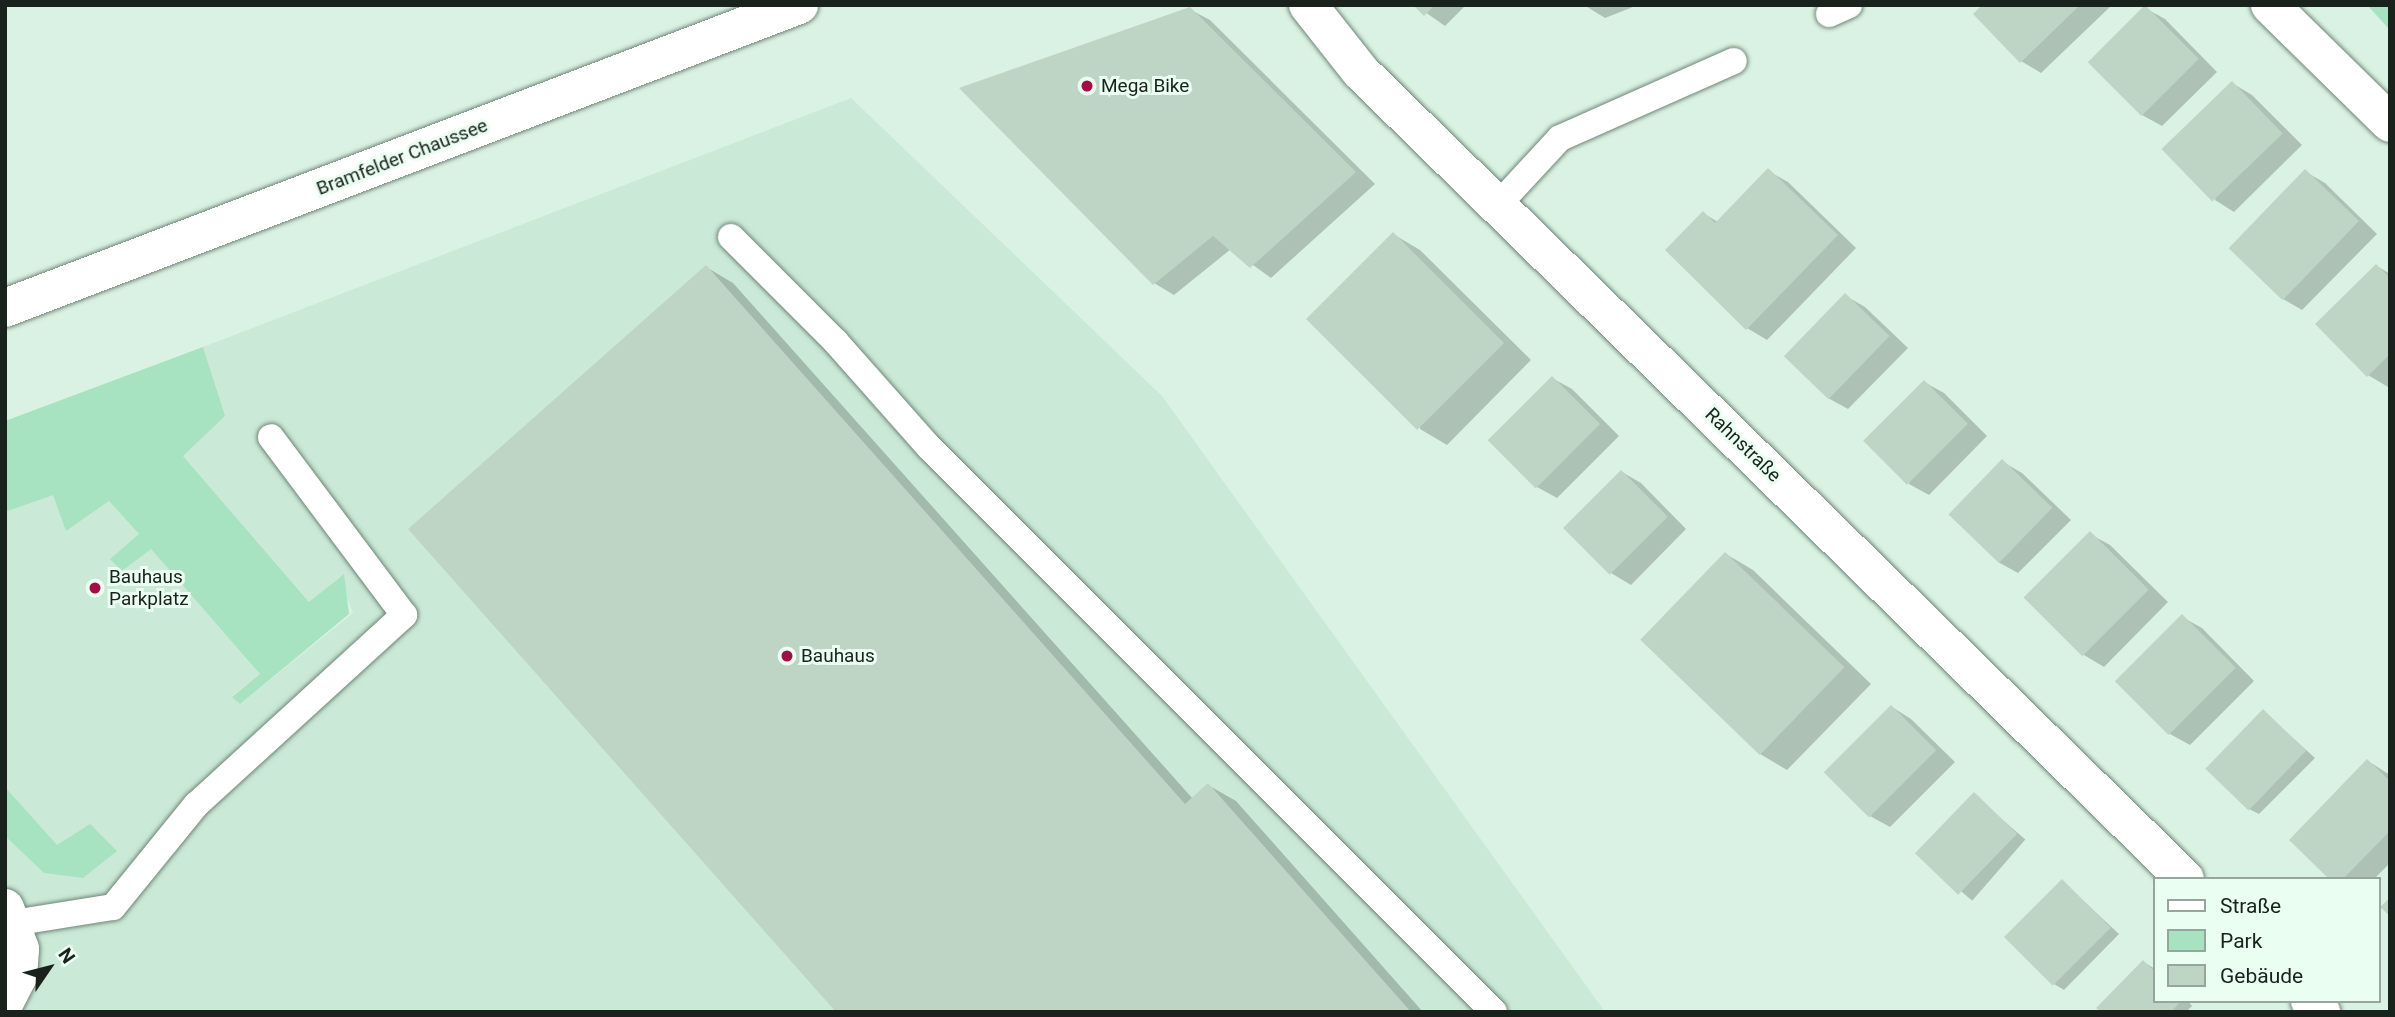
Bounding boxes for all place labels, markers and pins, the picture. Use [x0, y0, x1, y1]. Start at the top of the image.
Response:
place label: Mega Bike [1101, 75, 1189, 97]
marker: Mega Bike [1079, 78, 1095, 94]
place label: Bauhaus Parkplatz [109, 566, 189, 610]
marker: Bauhaus Parkplatz [87, 580, 103, 596]
place label: Bauhaus [801, 645, 875, 667]
marker: Bauhaus [779, 648, 795, 664]

